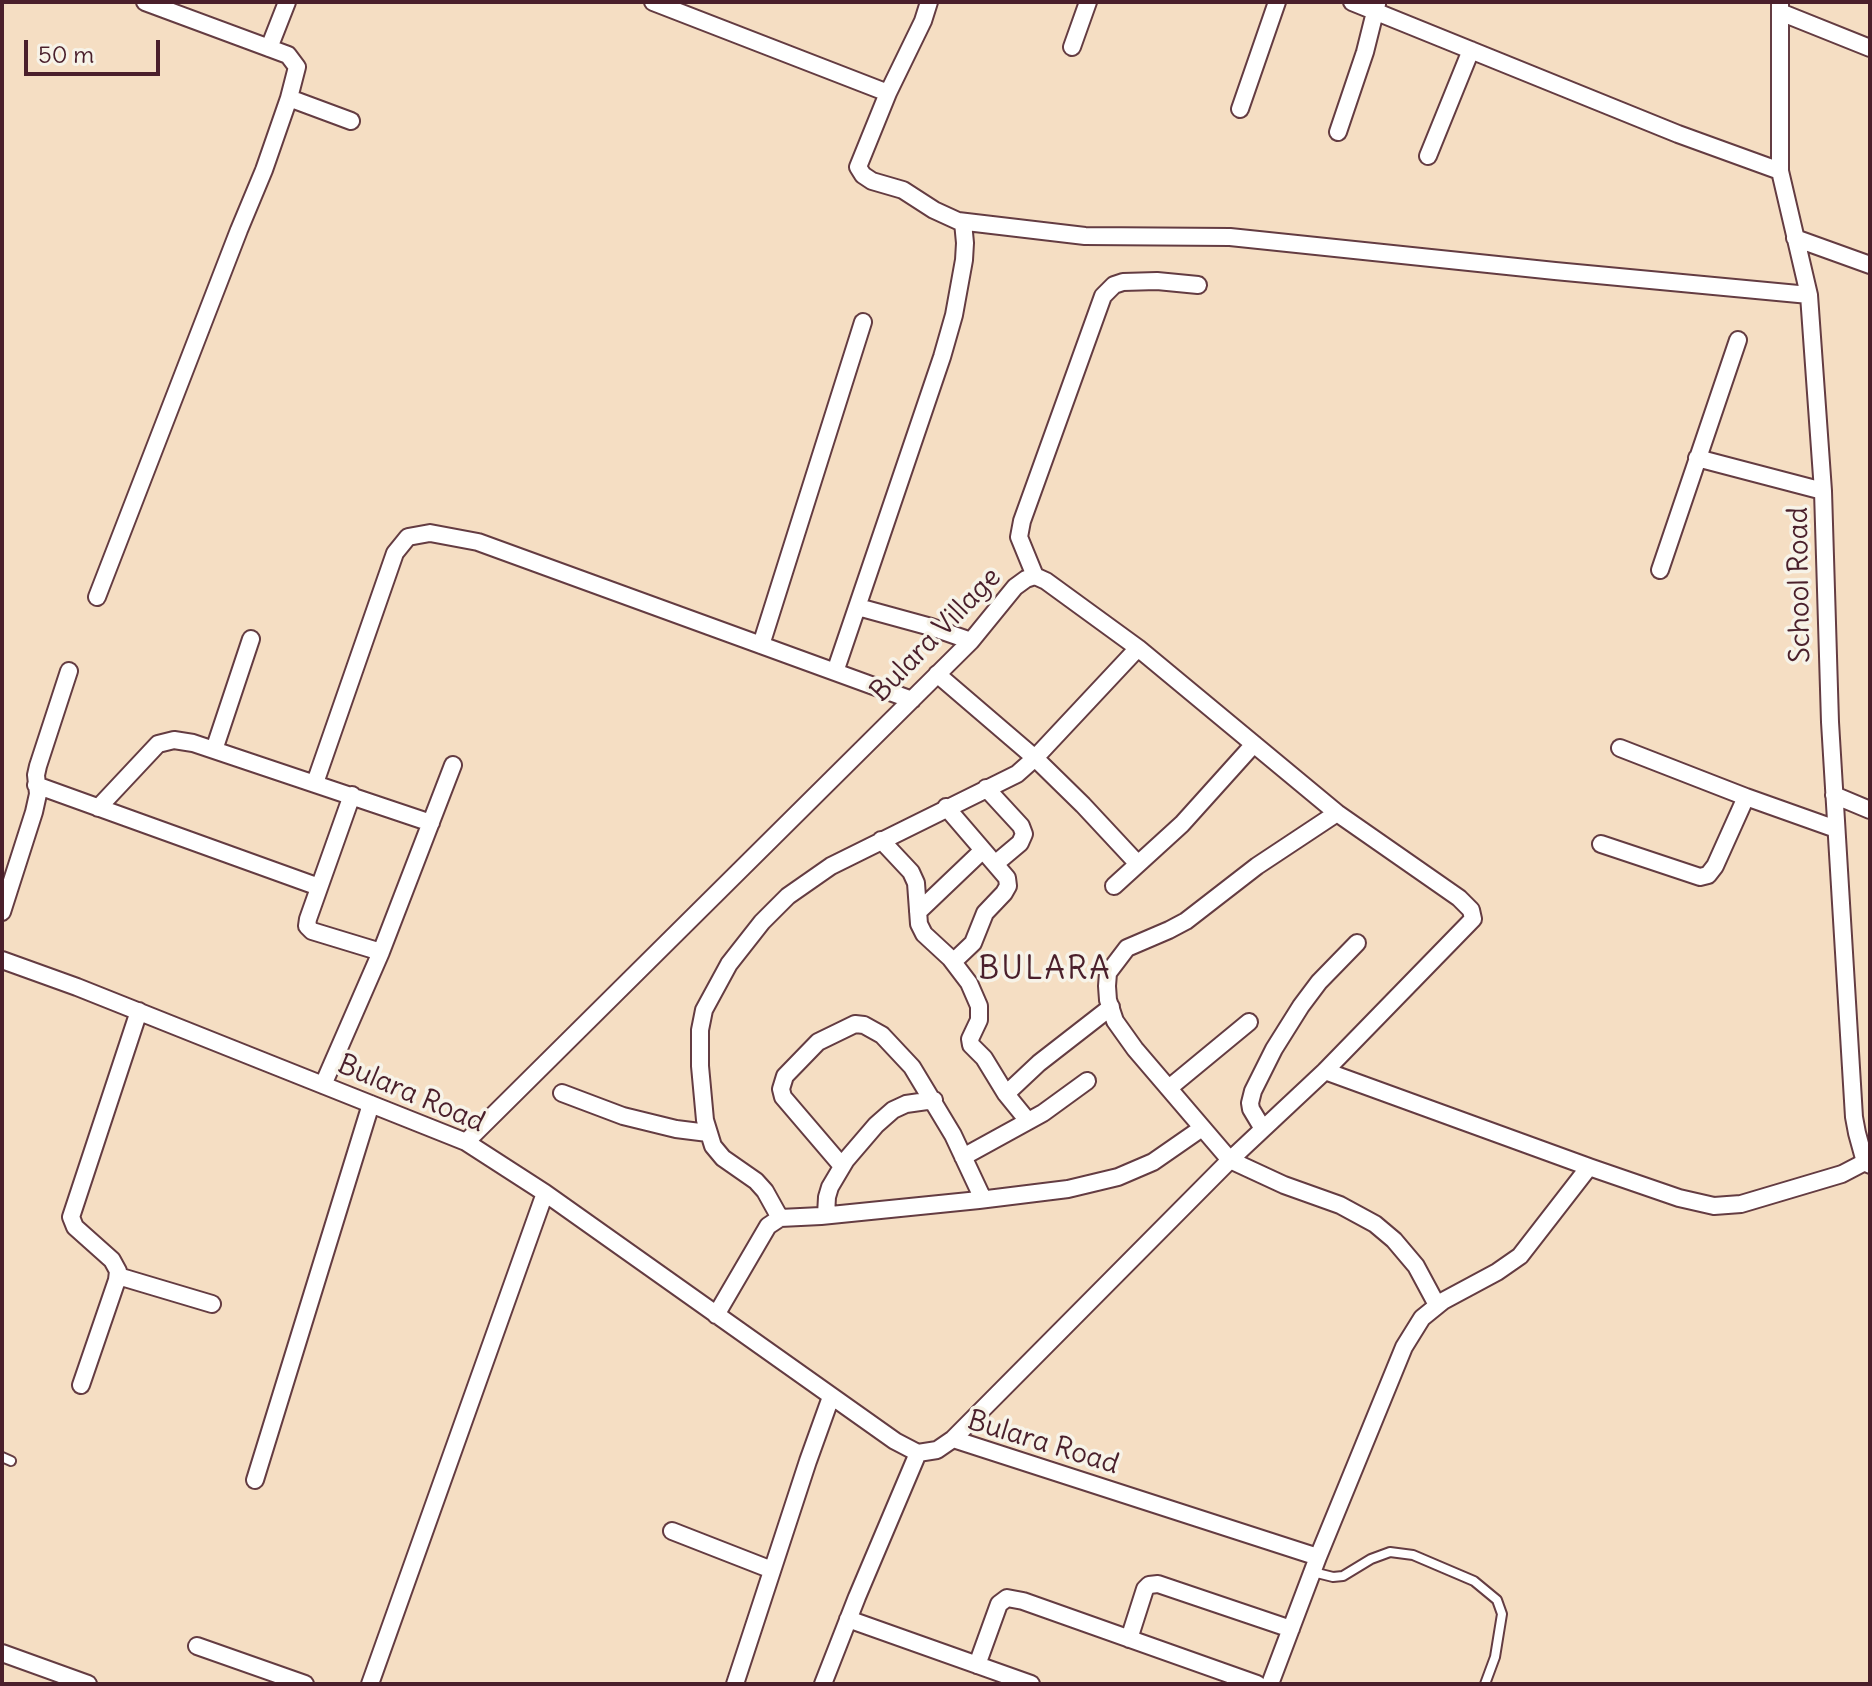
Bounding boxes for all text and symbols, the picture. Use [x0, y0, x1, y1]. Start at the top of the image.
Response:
scale bar [28, 24, 164, 74]
text: 50 m [38, 39, 94, 69]
street label: School Road [1782, 507, 1818, 663]
street label: Bulara Village [864, 561, 1008, 709]
district label: BULARA [978, 951, 1112, 989]
street label: Bulara Road [332, 1048, 490, 1140]
street label: Bulara Road [963, 1404, 1123, 1482]

